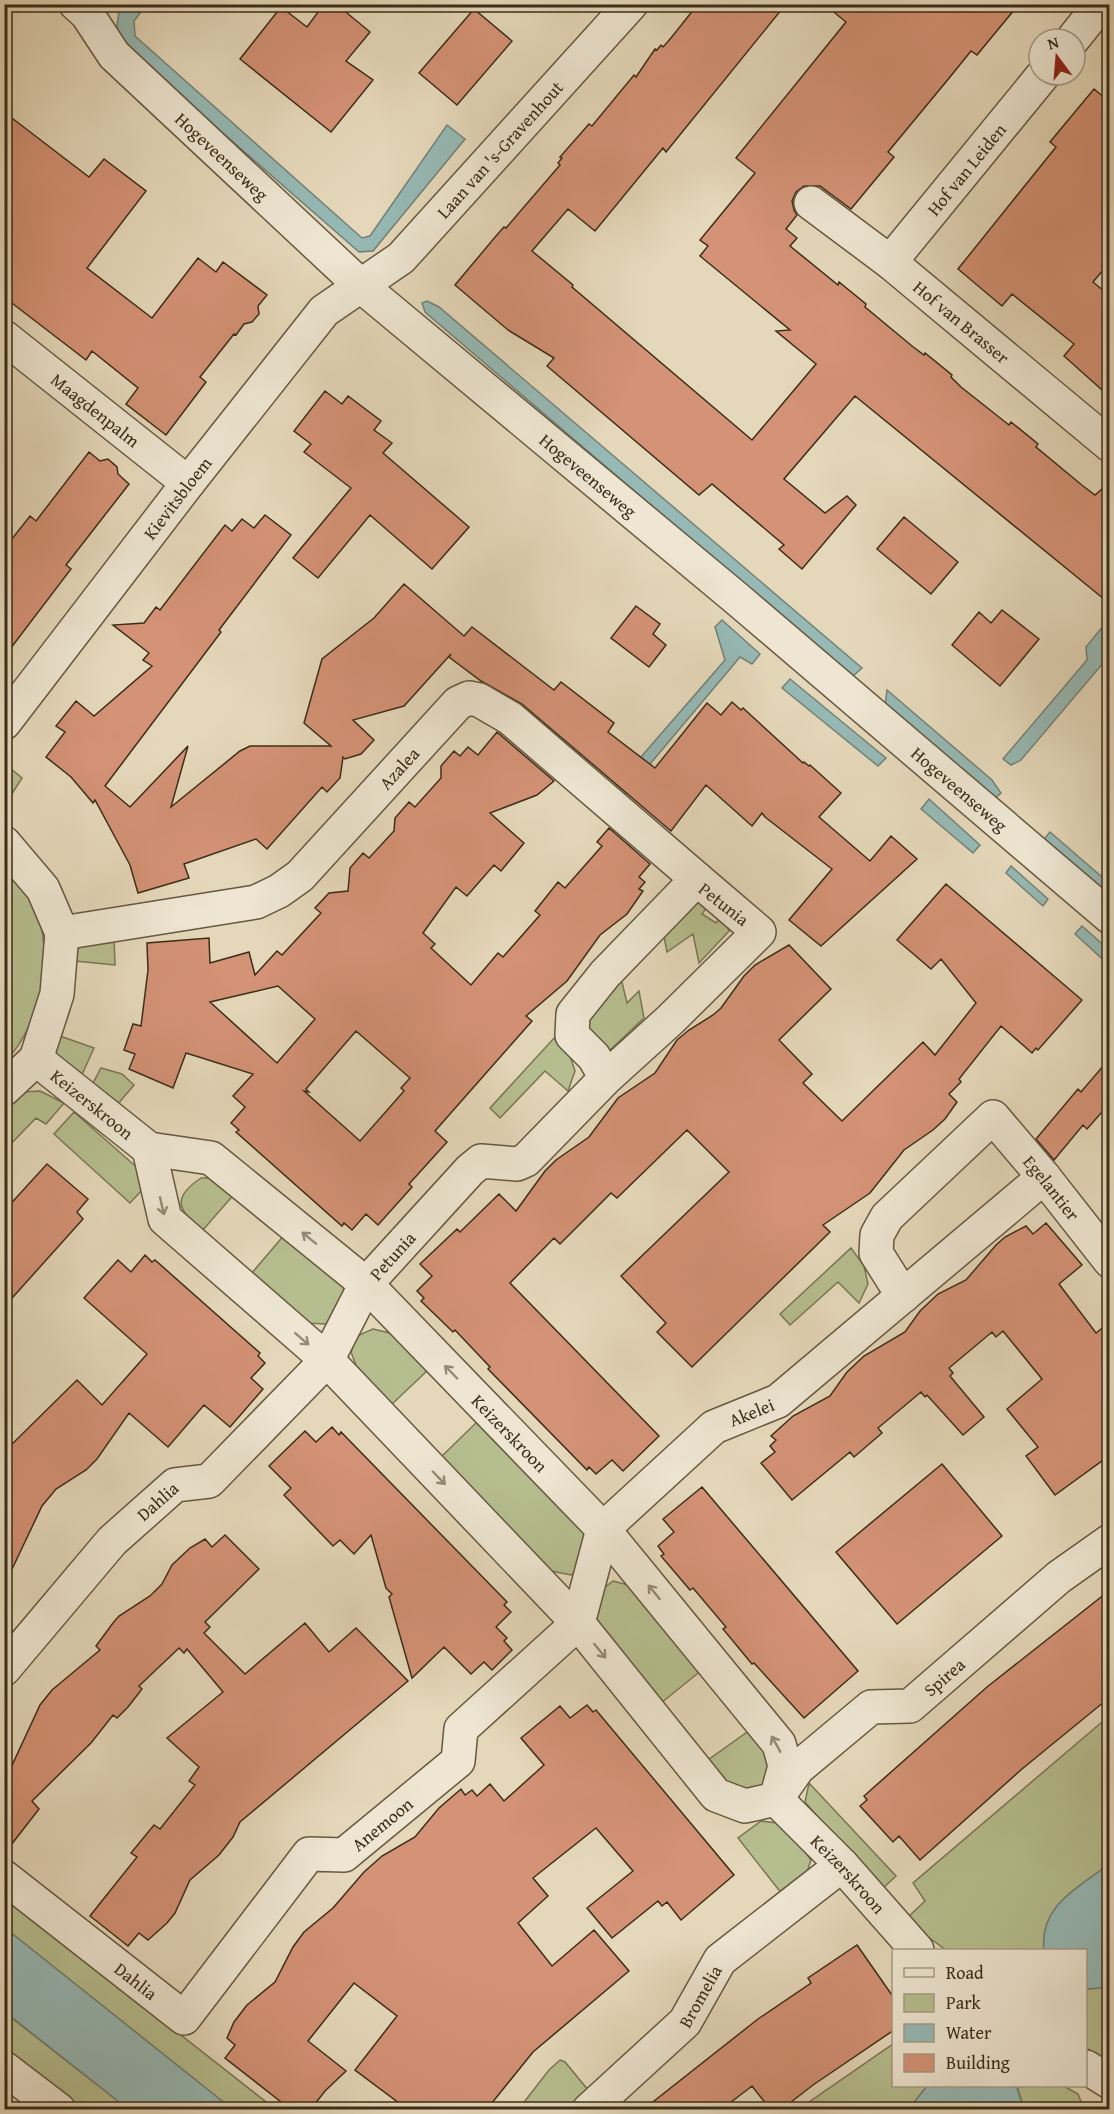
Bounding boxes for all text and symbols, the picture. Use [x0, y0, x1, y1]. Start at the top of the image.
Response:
north arrow [1027, 27, 1087, 87]
text: N [1044, 29, 1062, 56]
street label: Laan van 's-Gravenhout [430, 74, 570, 224]
street label: Hogeveenseweg [169, 105, 275, 207]
street label: Hof van Leiden [920, 117, 1012, 221]
street label: Hof van Brasser [908, 274, 1016, 370]
street label: Maagdenpalm [45, 366, 146, 454]
street label: Hogeveenseweg [534, 427, 643, 524]
street label: Kievitsbloem [136, 450, 218, 545]
street label: Azalea [372, 740, 426, 795]
street label: Hogeveenseweg [905, 740, 1014, 838]
street label: Petunia [693, 876, 756, 933]
street label: Keizerskroon [45, 1062, 140, 1146]
street label: Egelantier [1017, 1149, 1087, 1227]
one-way arrow [157, 1196, 168, 1215]
street label: Petunia [362, 1225, 422, 1286]
one-way arrow [302, 1232, 318, 1245]
one-way arrow [294, 1332, 309, 1346]
one-way arrow [444, 1364, 458, 1379]
street label: Keizerskroon [466, 1388, 554, 1478]
street label: Akelei [725, 1391, 778, 1433]
one-way arrow [431, 1470, 446, 1485]
street label: Dahlia [130, 1474, 185, 1527]
one-way arrow [648, 1584, 661, 1600]
one-way arrow [593, 1643, 607, 1658]
street label: Spirea [917, 1651, 971, 1702]
one-way arrow [770, 1736, 782, 1753]
street label: Anemoon [345, 1790, 419, 1857]
street label: Keizerskroon [805, 1828, 892, 1919]
legend [892, 1949, 1087, 2087]
street label: Dahlia [109, 1955, 164, 2006]
street label: Bromelia [671, 1959, 728, 2032]
text: Road [946, 1959, 984, 1986]
text: Park [946, 1989, 982, 2016]
text: Water [946, 2019, 992, 2046]
text: Building [946, 2049, 1010, 2076]

